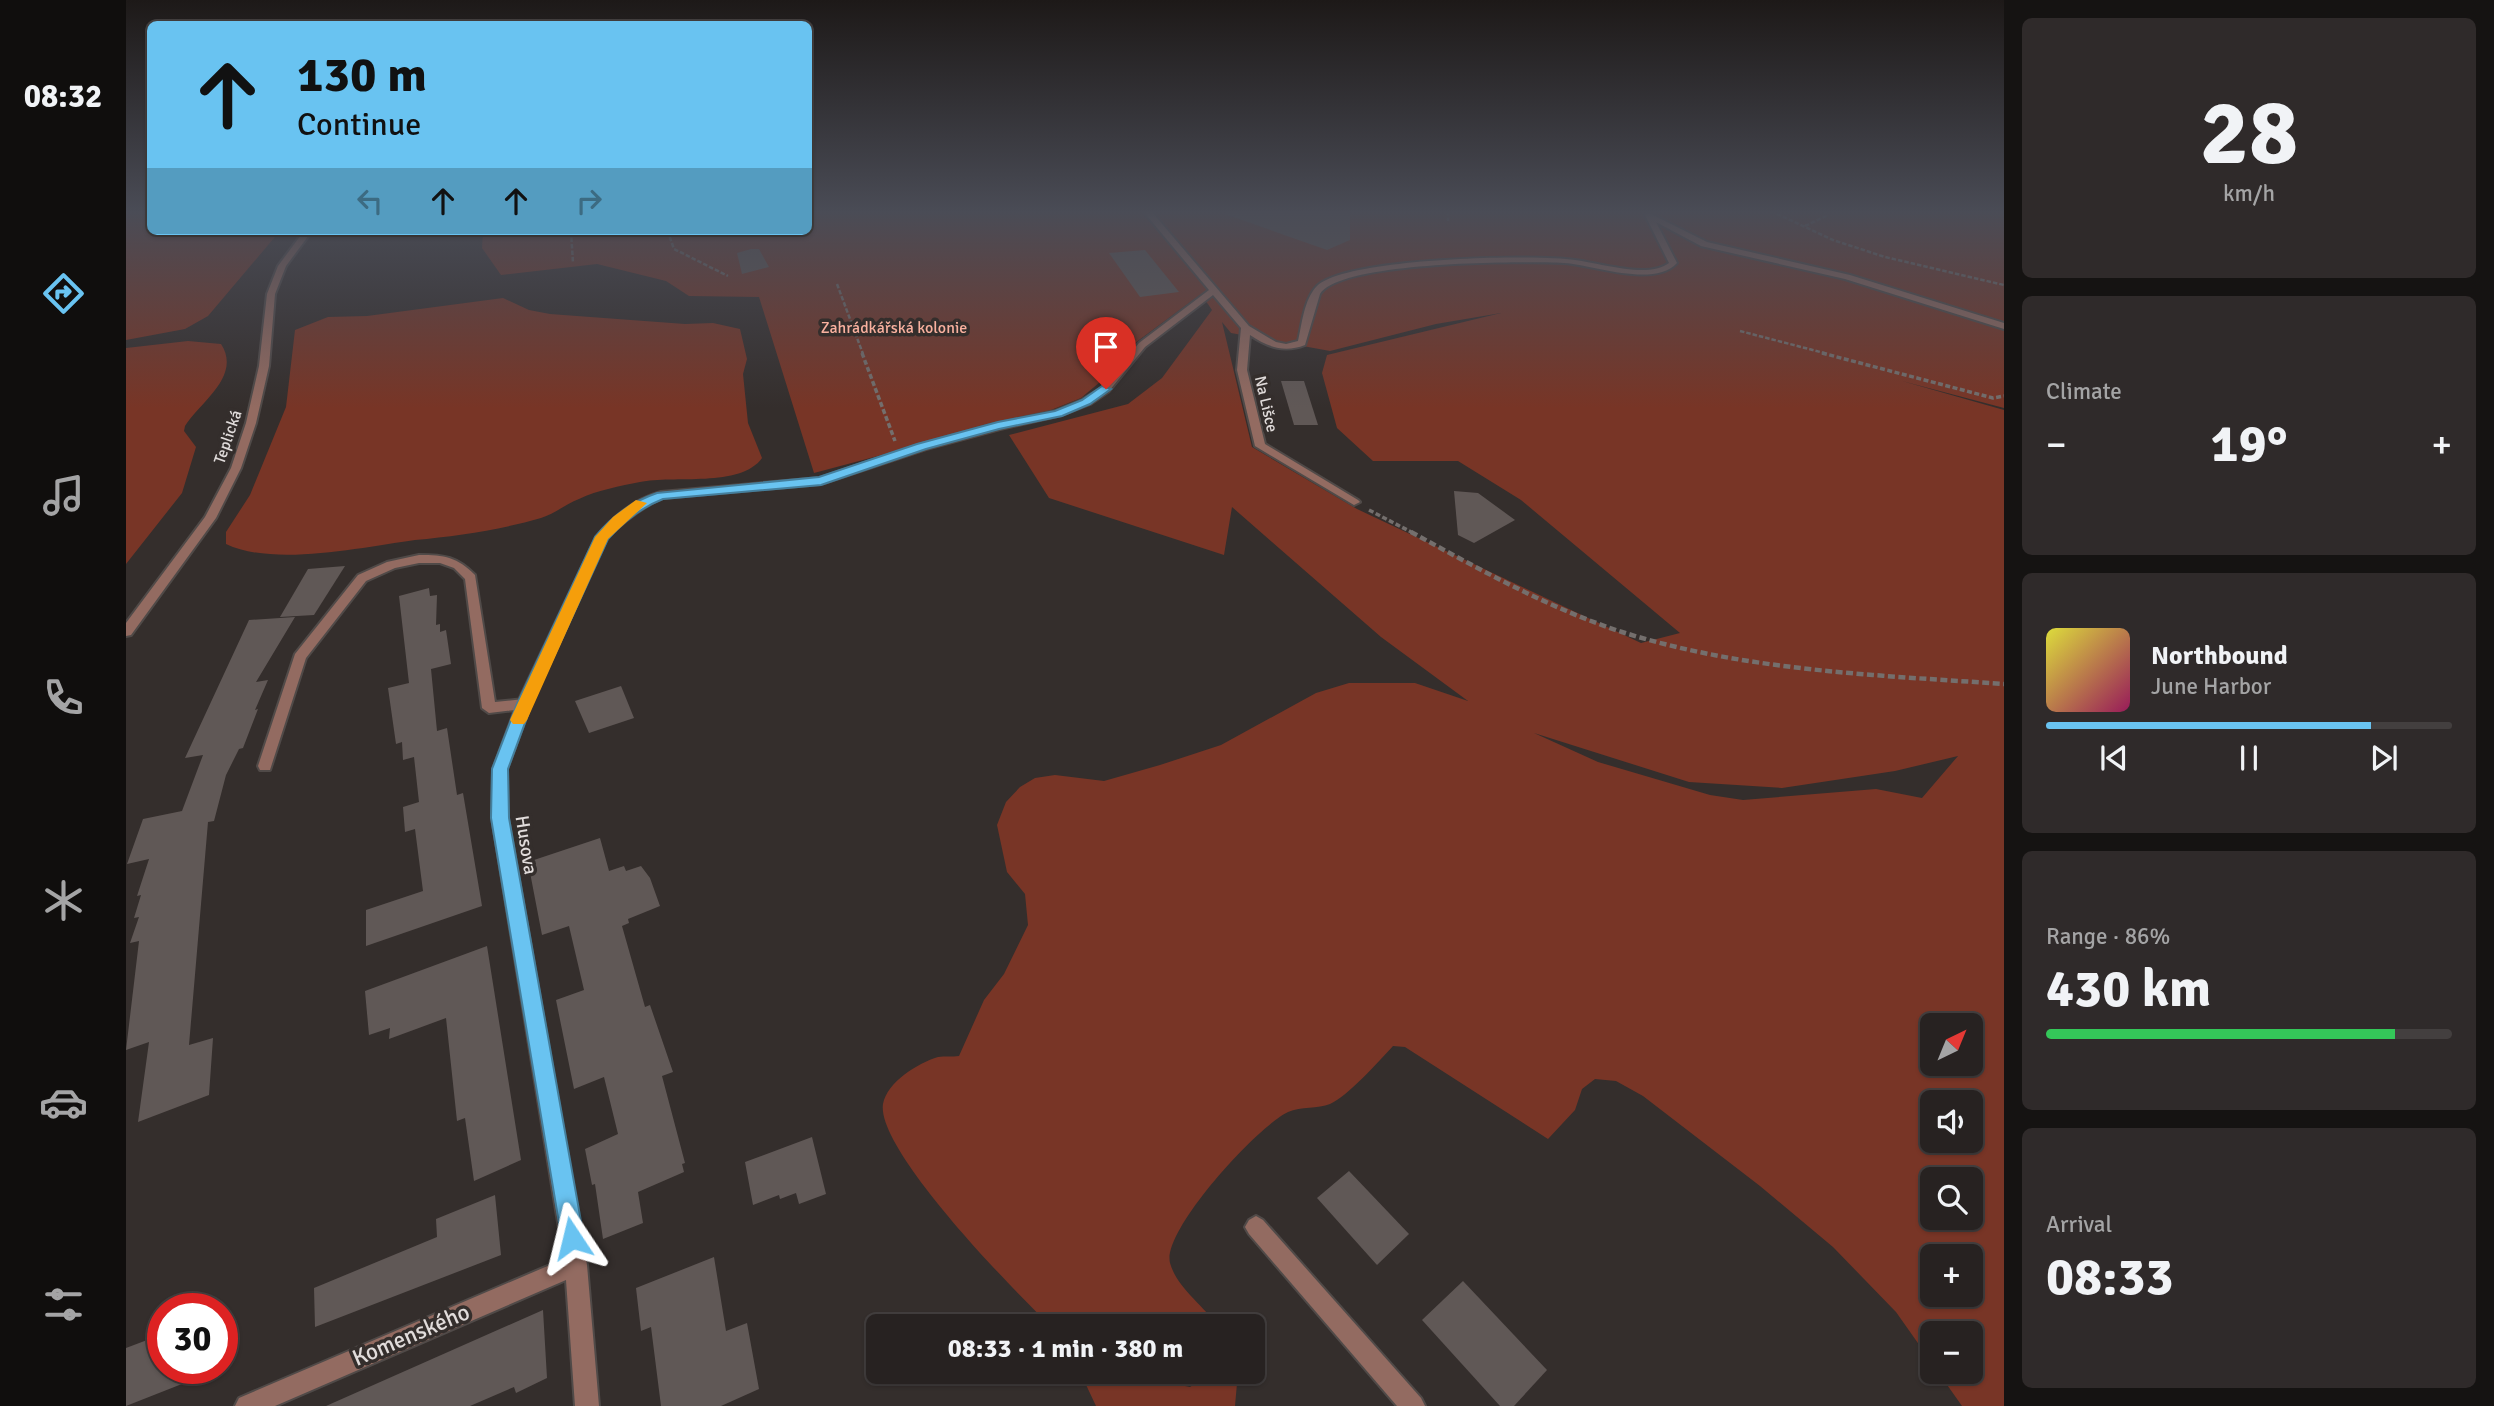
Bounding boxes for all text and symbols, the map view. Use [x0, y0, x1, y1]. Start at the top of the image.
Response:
text: 130 m [297, 45, 427, 105]
icon: ahead [182, 49, 273, 140]
text: 08:32 [24, 77, 102, 116]
text: 28 [2200, 77, 2298, 190]
text: Continue [297, 105, 421, 144]
text: km/h [2223, 179, 2275, 208]
icon: left [351, 182, 389, 220]
icon: ahead [424, 182, 462, 220]
icon: ahead [497, 182, 535, 220]
icon: right [570, 182, 608, 220]
icon: directions [39, 269, 88, 318]
pin [1076, 317, 1136, 389]
park label: Zahrádkářská kolonie [821, 318, 967, 338]
icon: arrive [1087, 328, 1125, 366]
street label: Na Lišce [1250, 374, 1282, 434]
text: Climate [2046, 377, 2122, 406]
street label: Teplická [209, 407, 247, 467]
text: 19° [2211, 412, 2287, 476]
text: − [2046, 421, 2067, 468]
text: + [2431, 421, 2452, 468]
icon: music [39, 471, 88, 520]
text: Northbound [2151, 640, 2288, 672]
text: June Harbor [2151, 672, 2271, 701]
icon: phone [39, 673, 88, 722]
icon: previous [2095, 739, 2133, 777]
icon: pause [2230, 739, 2268, 777]
icon: next [2365, 739, 2403, 777]
street label: Husova [509, 814, 543, 876]
icon: climate [39, 876, 88, 925]
text: Range · 86% [2046, 922, 2170, 951]
text: 430 km [2046, 957, 2211, 1021]
north arrow [1920, 1013, 1983, 1076]
map controls [1920, 1013, 1983, 1384]
icon: car [39, 1078, 88, 1127]
button: sound [1920, 1090, 1983, 1153]
button: search [1920, 1167, 1983, 1230]
position arrow [535, 1201, 609, 1275]
text: Arrival [2046, 1210, 2112, 1239]
button: + [1920, 1244, 1983, 1307]
text: 08:33 [2046, 1245, 2174, 1309]
icon: filters [39, 1280, 88, 1329]
speed limit sign: 30 [147, 1293, 238, 1384]
street label: Komenského [348, 1297, 474, 1373]
button: − [1920, 1321, 1983, 1384]
text: 08:33 · 1 min · 380 m [948, 1333, 1183, 1365]

